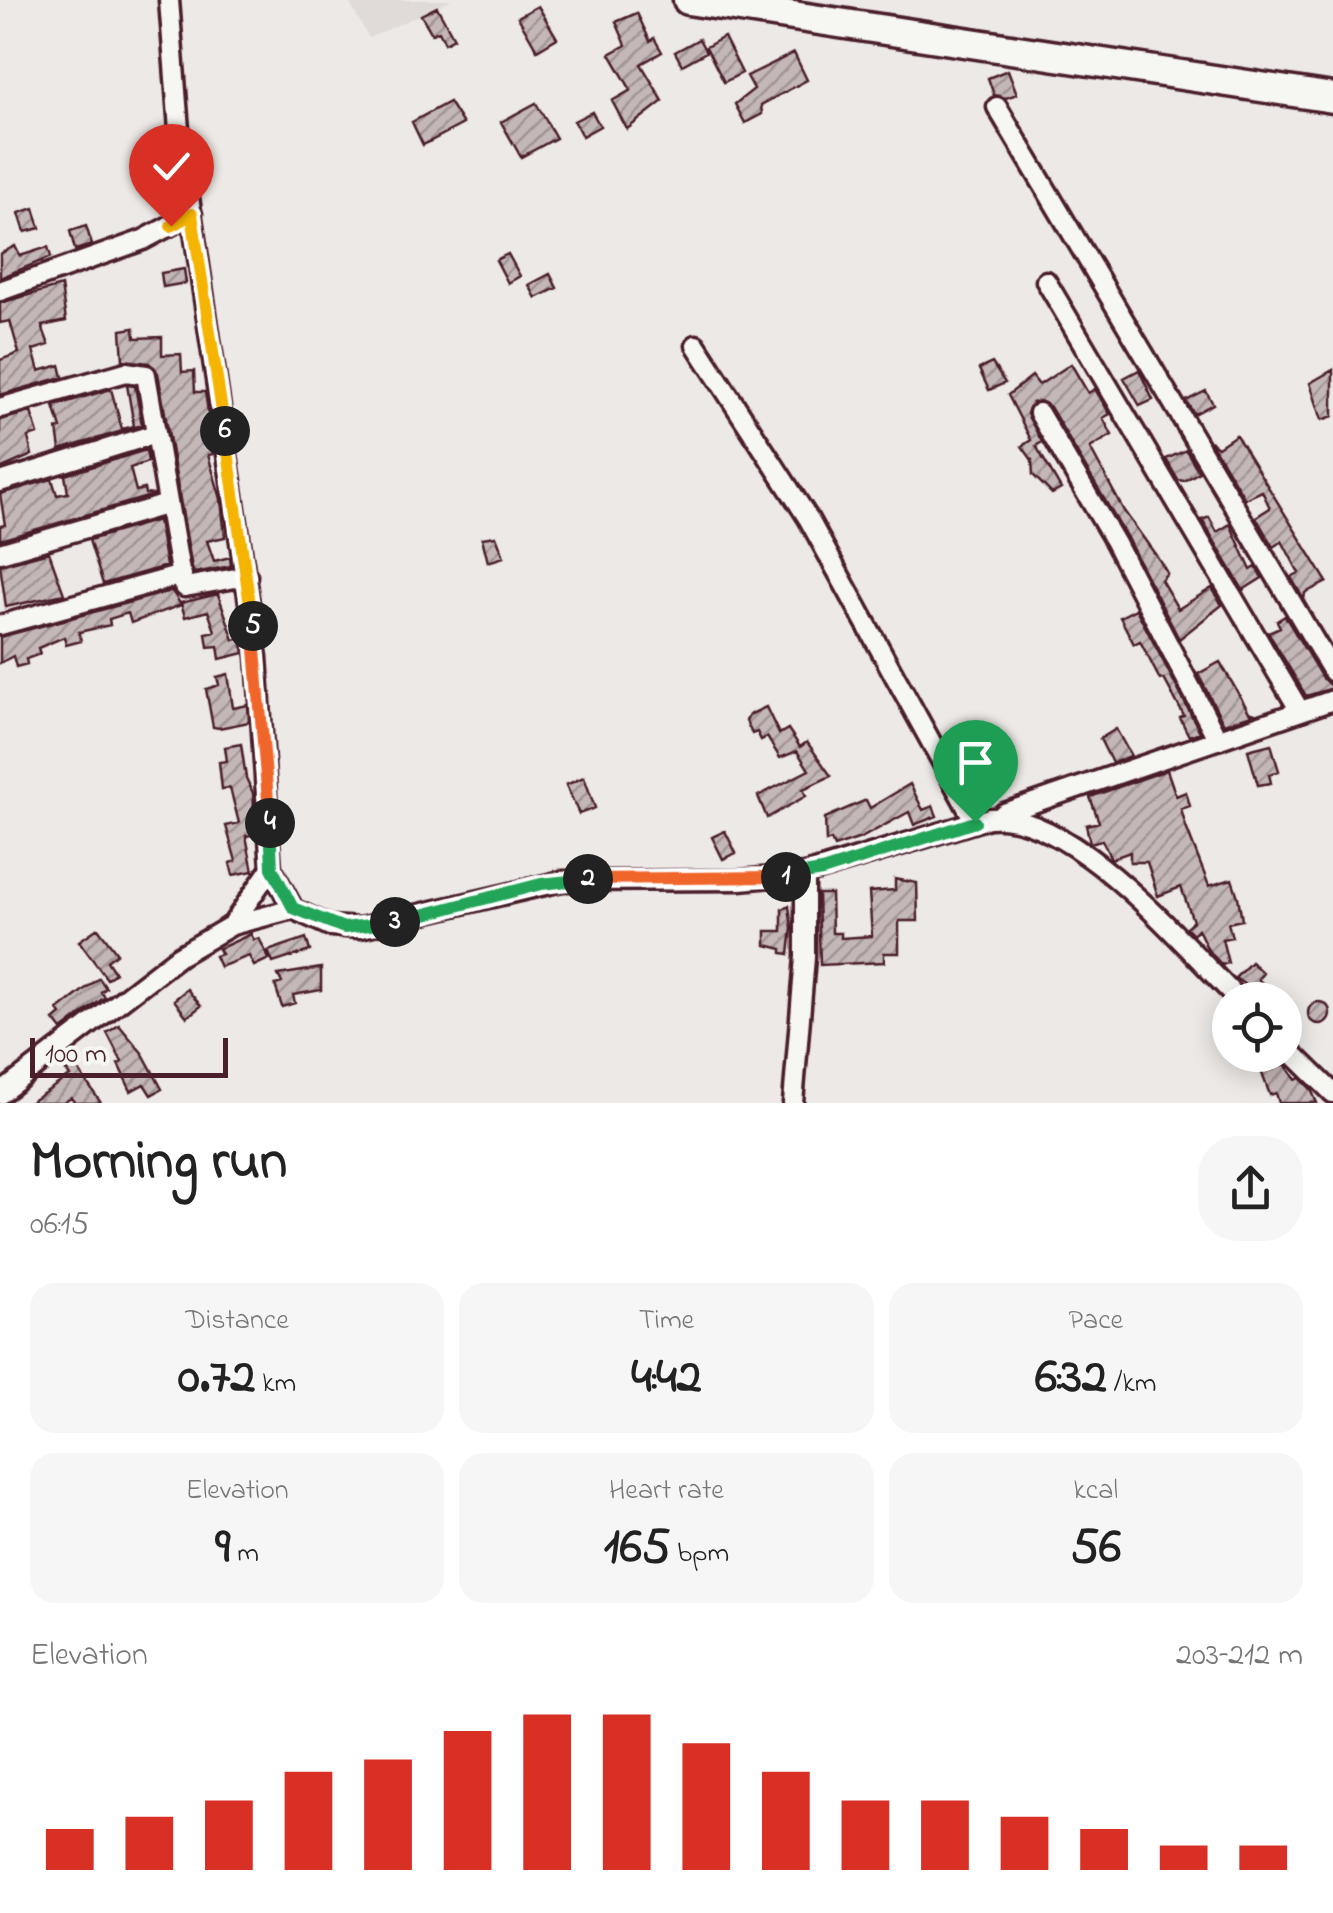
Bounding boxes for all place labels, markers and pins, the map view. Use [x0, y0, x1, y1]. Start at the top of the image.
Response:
pin [129, 124, 214, 227]
pin: 6 [200, 406, 250, 456]
pin: 5 [228, 601, 278, 651]
pin [933, 720, 1018, 823]
pin: 4 [245, 798, 295, 848]
pin: 1 [761, 852, 811, 902]
pin: 2 [563, 854, 613, 904]
pin: 3 [370, 897, 420, 947]

